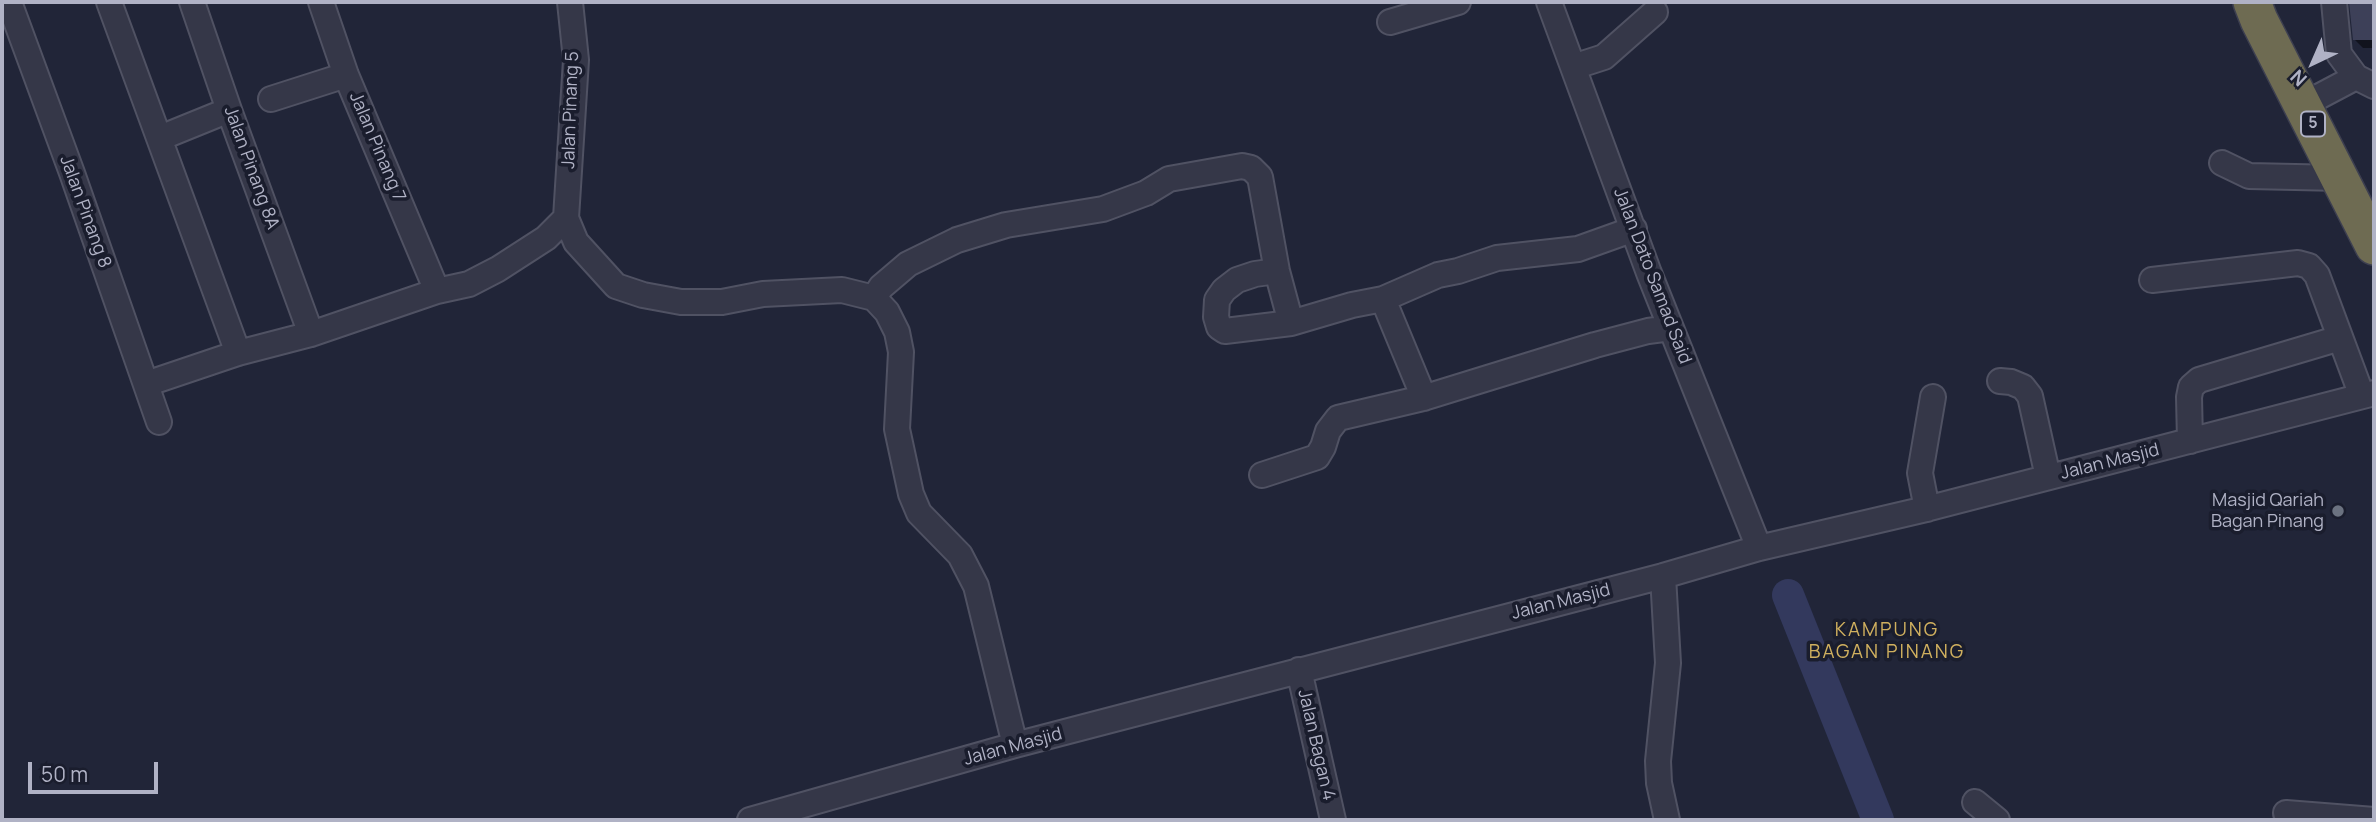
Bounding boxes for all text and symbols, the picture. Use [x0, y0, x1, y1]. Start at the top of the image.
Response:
north arrow [2278, 28, 2348, 98]
street label: Jalan Pinang 5 [558, 51, 584, 169]
text: N [2284, 64, 2312, 92]
street label: Jalan Pinang 7 [344, 89, 410, 205]
street label: Jalan Pinang 8A [219, 104, 283, 232]
road number: 5 [2301, 112, 2325, 136]
street label: Jalan Pinang 8 [55, 153, 115, 271]
street label: Jalan Dato Samad Said [1608, 185, 1696, 367]
street label: Jalan Masjid [2058, 439, 2162, 485]
place label: Masjid Qariah Bagan Pinang [2211, 490, 2324, 532]
marker: Masjid Qariah Bagan Pinang [2330, 503, 2346, 519]
street label: Jalan Masjid [1509, 579, 1613, 625]
district label: KAMPUNG BAGAN PINANG [1810, 620, 1964, 664]
street label: Jalan Bagan 4 [1293, 687, 1339, 803]
street label: Jalan Masjid [962, 724, 1064, 770]
scale bar [32, 748, 161, 792]
text: 50 m [41, 760, 88, 788]

